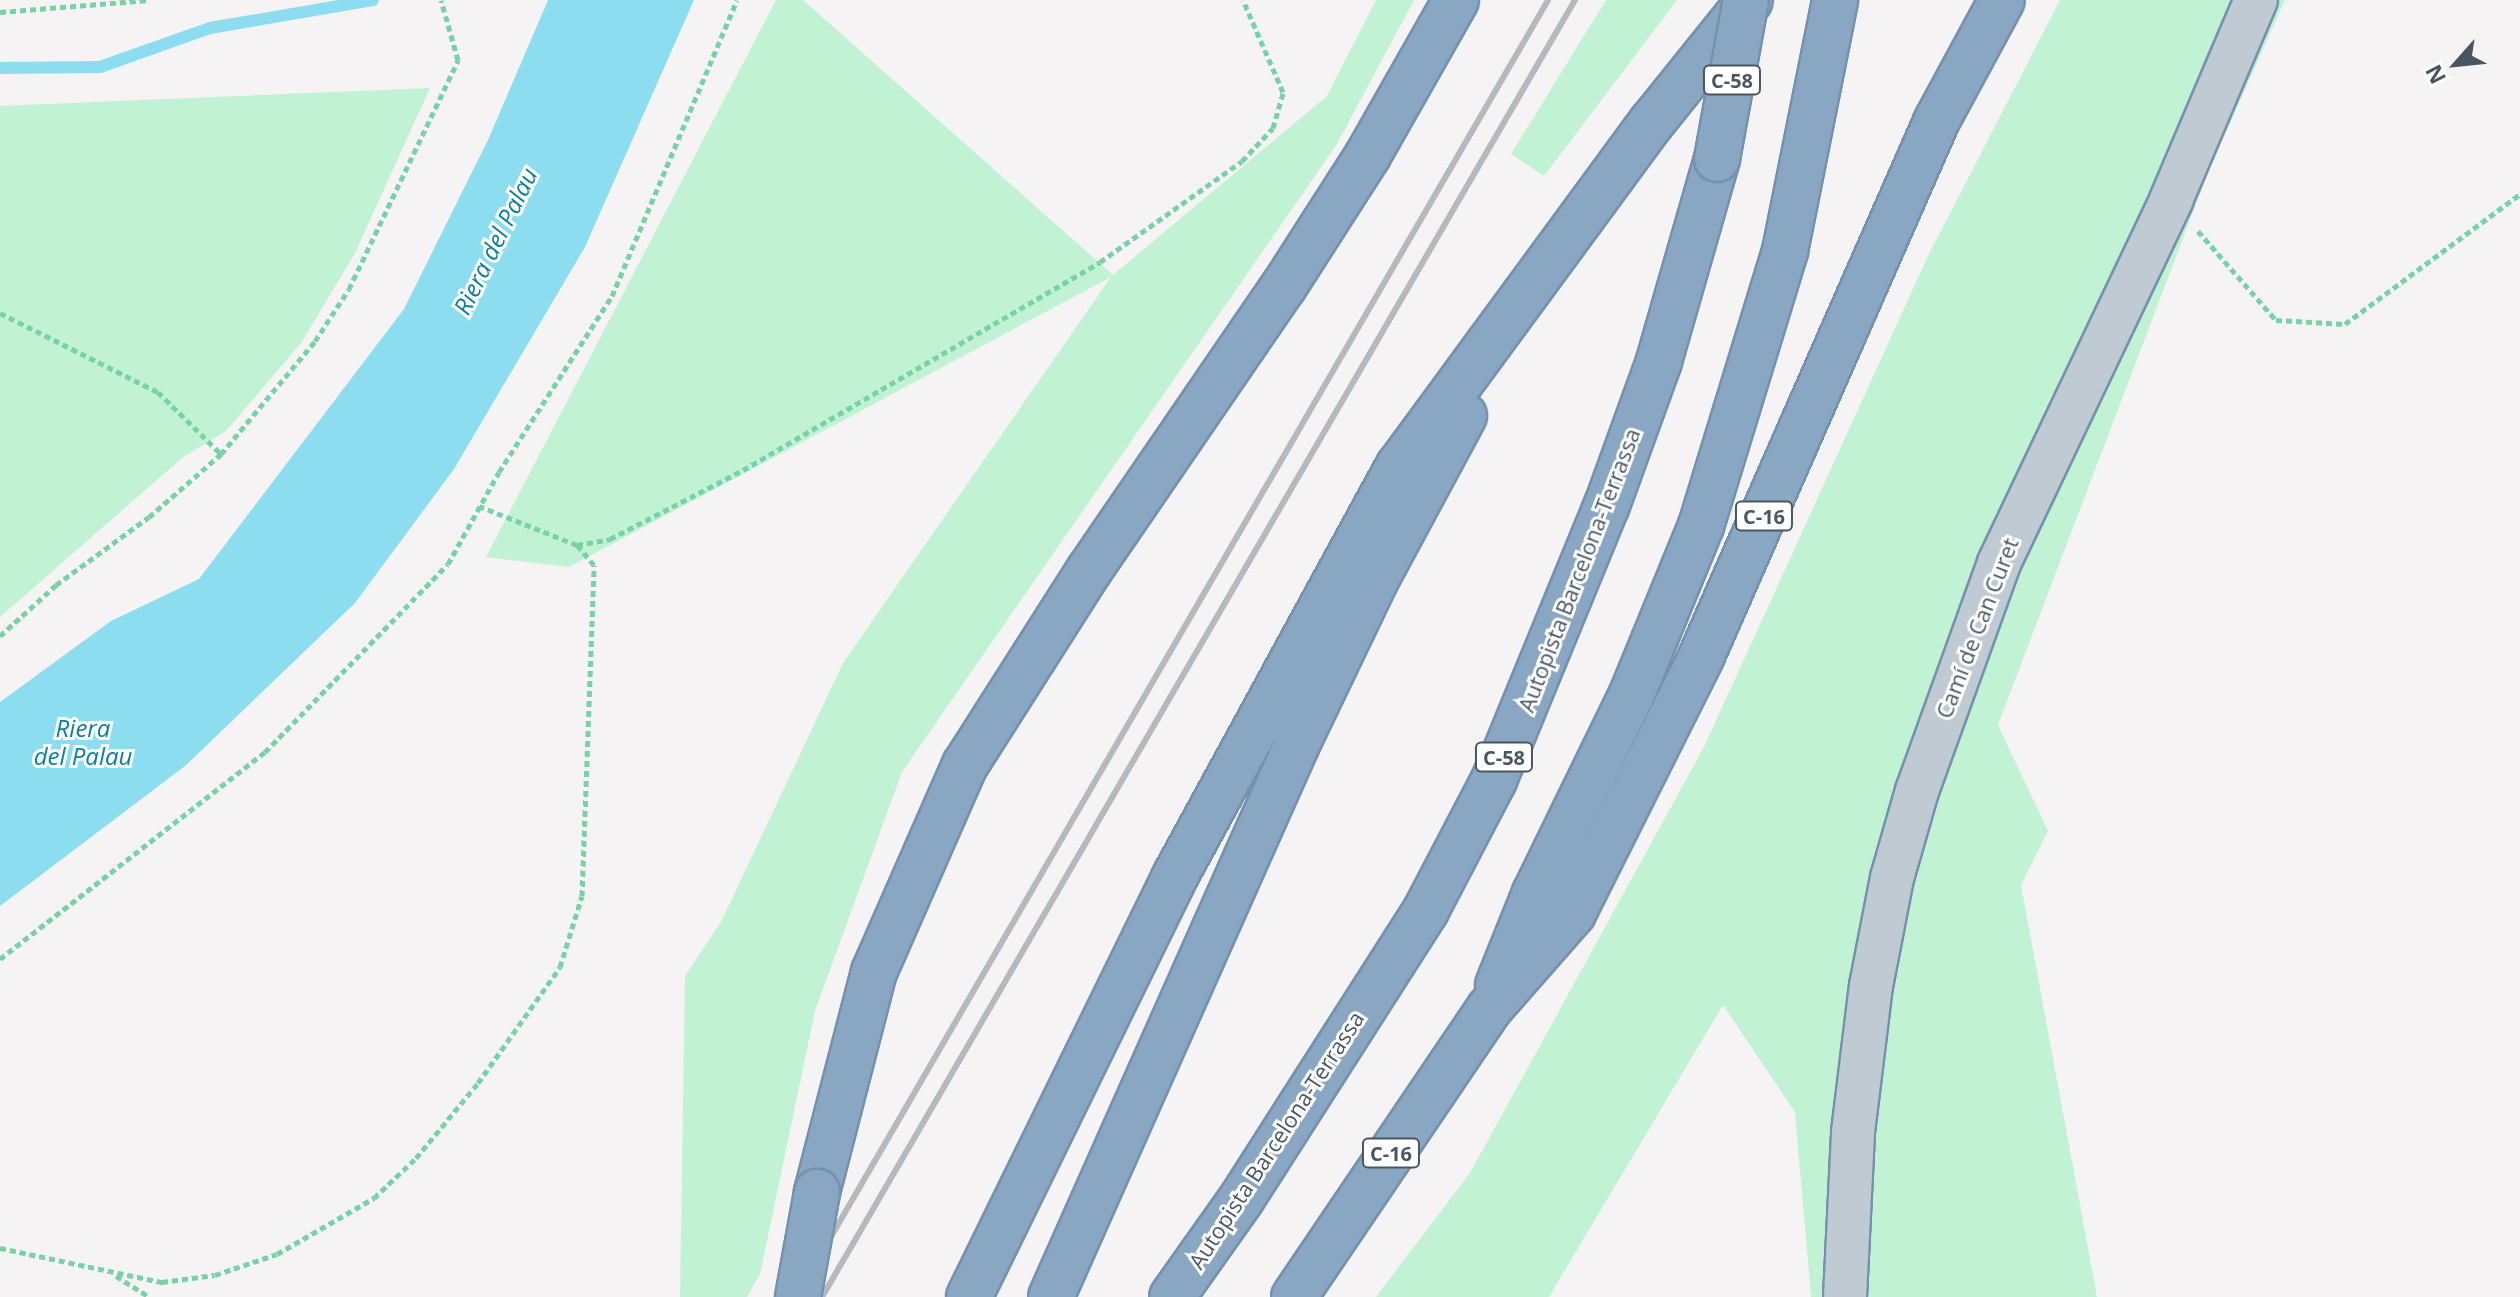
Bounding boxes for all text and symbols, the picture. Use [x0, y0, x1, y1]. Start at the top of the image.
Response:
north arrow [2416, 24, 2496, 104]
text: N [2417, 60, 2452, 90]
road number: C-58 [1702, 64, 1762, 96]
water label: Riera del Palau [447, 163, 543, 319]
street label: Autopista Barcelona-Terrassa [1513, 425, 1645, 715]
road number: C-16 [1734, 500, 1794, 532]
street label: Camí de Can Curet [1930, 534, 2024, 722]
water label: Riera del Palau [34, 714, 132, 770]
road number: C-58 [1474, 741, 1534, 773]
street label: Autopista Barcelona-Terrassa [1183, 1006, 1369, 1274]
road number: C-16 [1361, 1137, 1421, 1169]

